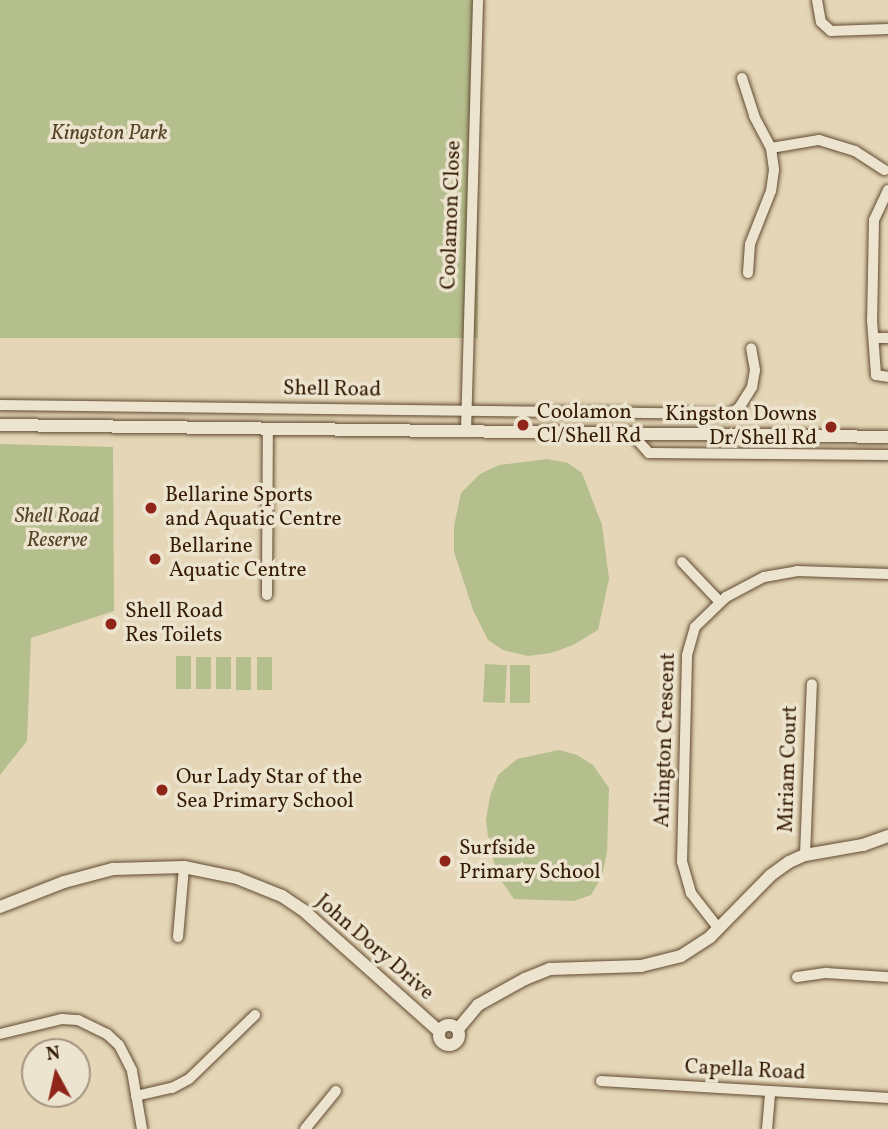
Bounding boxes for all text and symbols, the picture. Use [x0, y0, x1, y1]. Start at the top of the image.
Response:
park label: Kingston Park [51, 121, 167, 147]
street label: Coolamon Close [437, 140, 467, 290]
street label: Shell Road [283, 377, 381, 403]
place label: Coolamon Cl/Shell Rd [537, 400, 641, 450]
place label: Kingston Downs Dr/Shell Rd [665, 402, 817, 452]
marker: Coolamon Cl/Shell Rd [515, 417, 531, 433]
marker: Kingston Downs Dr/Shell Rd [823, 419, 839, 435]
place label: Bellarine Sports and Aquatic Centre [165, 483, 341, 533]
marker: Bellarine Sports and Aquatic Centre [143, 500, 159, 516]
park label: Shell Road Reserve [15, 504, 99, 554]
place label: Bellarine Aquatic Centre [169, 534, 306, 584]
marker: Bellarine Aquatic Centre [147, 551, 163, 567]
place label: Shell Road Res Toilets [125, 599, 223, 649]
marker: Shell Road Res Toilets [103, 616, 119, 632]
street label: Arlington Crescent [650, 652, 682, 828]
street label: Miriam Court [774, 705, 804, 833]
place label: Our Lady Star of the Sea Primary School [176, 765, 361, 815]
marker: Our Lady Star of the Sea Primary School [154, 782, 170, 798]
place label: Surfside Primary School [459, 836, 601, 886]
marker: Surfside Primary School [437, 853, 453, 869]
street label: John Dory Drive [309, 890, 439, 1006]
north arrow [21, 1038, 91, 1108]
text: N [45, 1040, 62, 1068]
street label: Capella Road [684, 1055, 806, 1087]

